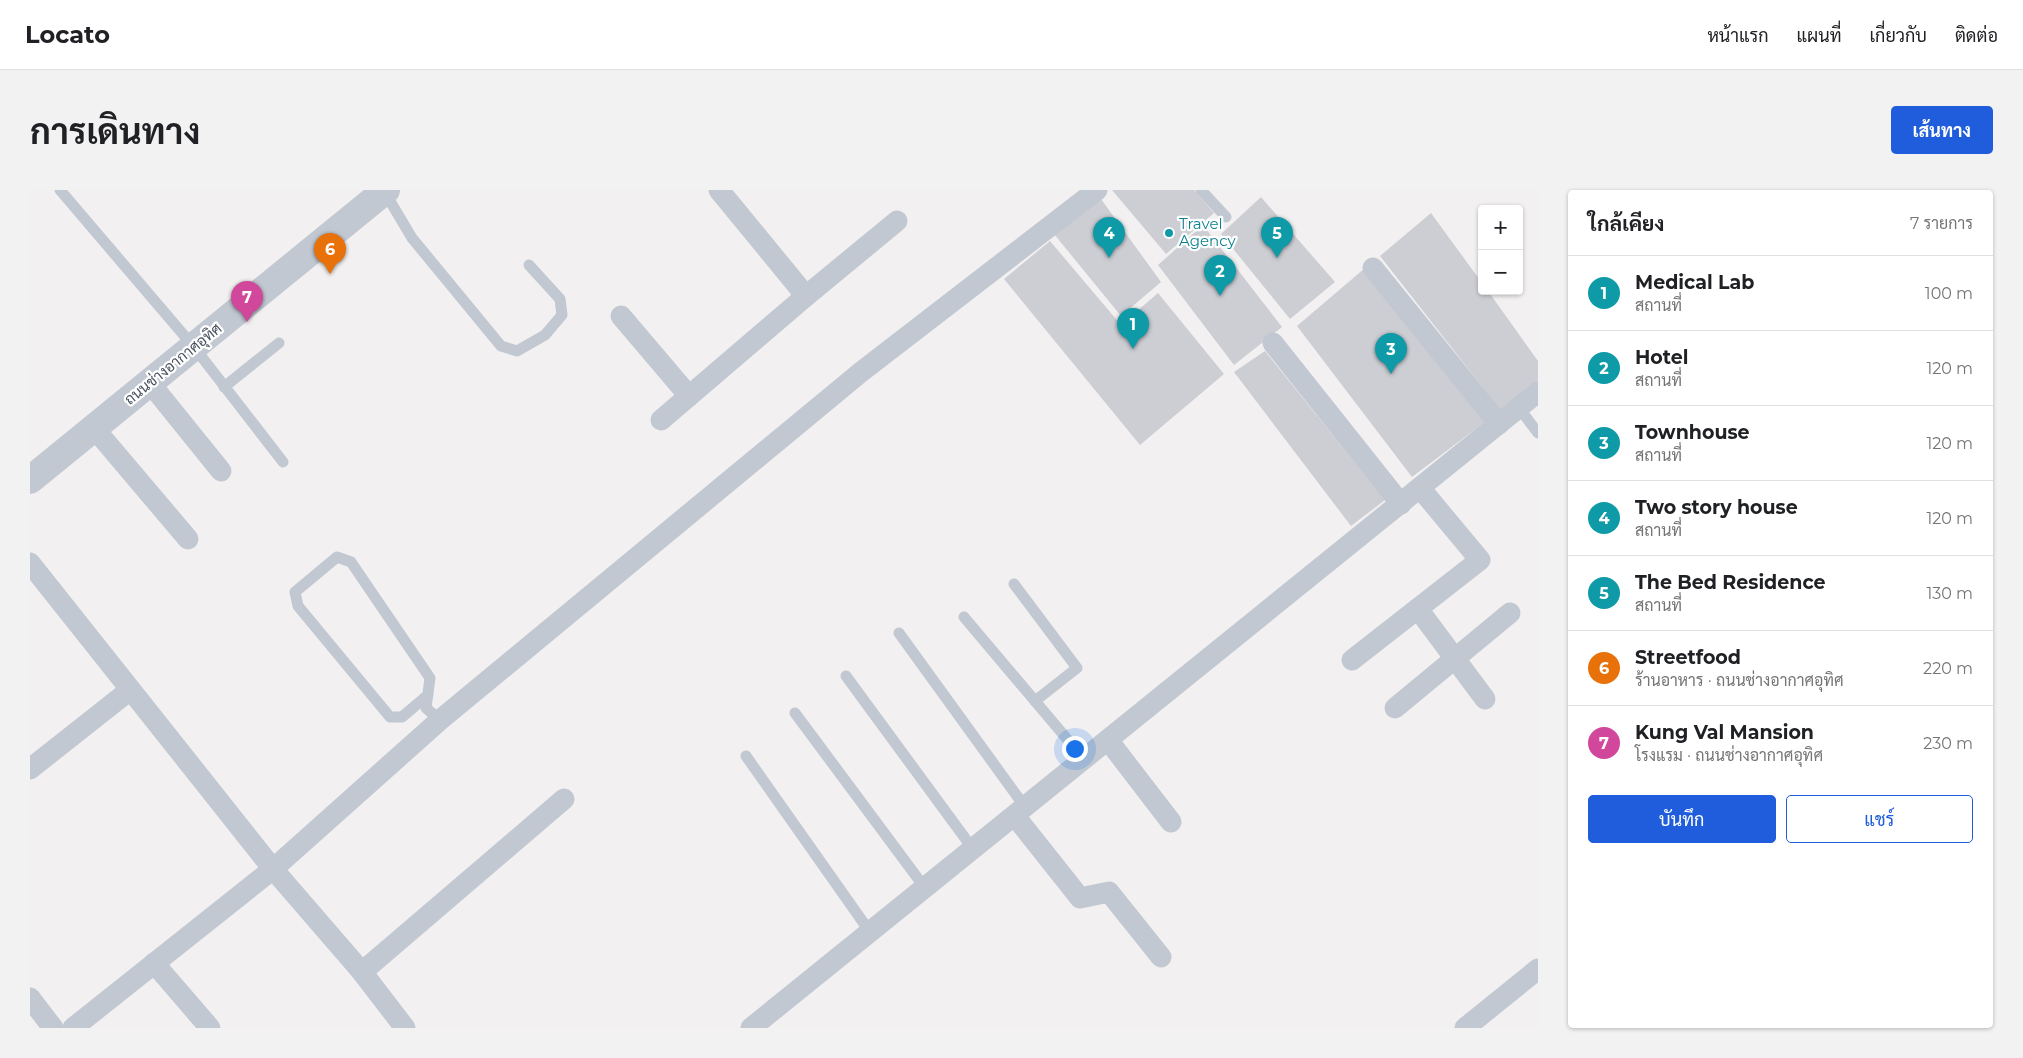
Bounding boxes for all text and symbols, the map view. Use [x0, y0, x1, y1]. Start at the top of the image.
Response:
text: Locato [25, 20, 110, 49]
text: หน้าแรก [1707, 25, 1769, 47]
text: แผนที่ [1797, 25, 1841, 47]
text: เกี่ยวกับ [1869, 25, 1927, 47]
text: ติดต่อ [1955, 25, 1998, 47]
button: เส้นทาง [1891, 106, 1993, 154]
text: การเดินทาง [30, 110, 200, 153]
map controls [1478, 205, 1523, 295]
button: + [1478, 205, 1523, 250]
text: ใกล้เคียง [1588, 211, 1664, 236]
place label: Travel Agency [1179, 214, 1237, 250]
text: 7 รายการ [1910, 214, 1973, 233]
pin: 4 [1093, 217, 1125, 258]
pin: 5 [1261, 217, 1293, 258]
marker: Travel Agency [1163, 227, 1175, 239]
pin: 6 [314, 233, 346, 274]
button: − [1478, 250, 1523, 295]
pin: 2 [1204, 255, 1236, 296]
text: Medical Lab [1635, 271, 1754, 294]
pin: 7 [231, 281, 263, 322]
text: 1 [1601, 284, 1607, 303]
text: 100 m [1925, 284, 1973, 303]
text: สถานที่ [1635, 296, 1682, 315]
pin: 1 [1117, 308, 1149, 349]
street label: ถนนช่างอากาศอุทิศ [120, 319, 226, 410]
pin: 3 [1375, 333, 1407, 374]
text: Hotel [1635, 346, 1688, 369]
text: 2 [1599, 359, 1609, 378]
text: 120 m [1926, 359, 1973, 378]
text: สถานที่ [1635, 371, 1682, 390]
text: Townhouse [1635, 421, 1750, 444]
text: 3 [1599, 434, 1609, 453]
text: 120 m [1926, 434, 1973, 453]
text: สถานที่ [1635, 446, 1682, 465]
text: Two story house [1635, 496, 1798, 519]
text: 4 [1598, 509, 1610, 528]
text: 120 m [1926, 509, 1973, 528]
text: สถานที่ [1635, 521, 1682, 540]
text: The Bed Residence [1635, 571, 1826, 594]
text: 5 [1599, 584, 1609, 603]
text: 130 m [1926, 584, 1973, 603]
text: สถานที่ [1635, 596, 1682, 615]
text: Streetfood [1635, 646, 1741, 669]
text: 6 [1599, 659, 1609, 678]
text: 220 m [1923, 659, 1973, 678]
text: ร้านอาหาร · ถนนช่างอากาศอุทิศ [1635, 671, 1844, 690]
text: Kung Val Mansion [1635, 721, 1814, 744]
text: 7 [1599, 734, 1609, 753]
text: 230 m [1923, 734, 1973, 753]
your location [1062, 736, 1088, 762]
text: โรงแรม · ถนนช่างอากาศอุทิศ [1635, 746, 1823, 765]
button: บันทึก [1588, 795, 1776, 843]
button: แชร์ [1786, 795, 1973, 843]

